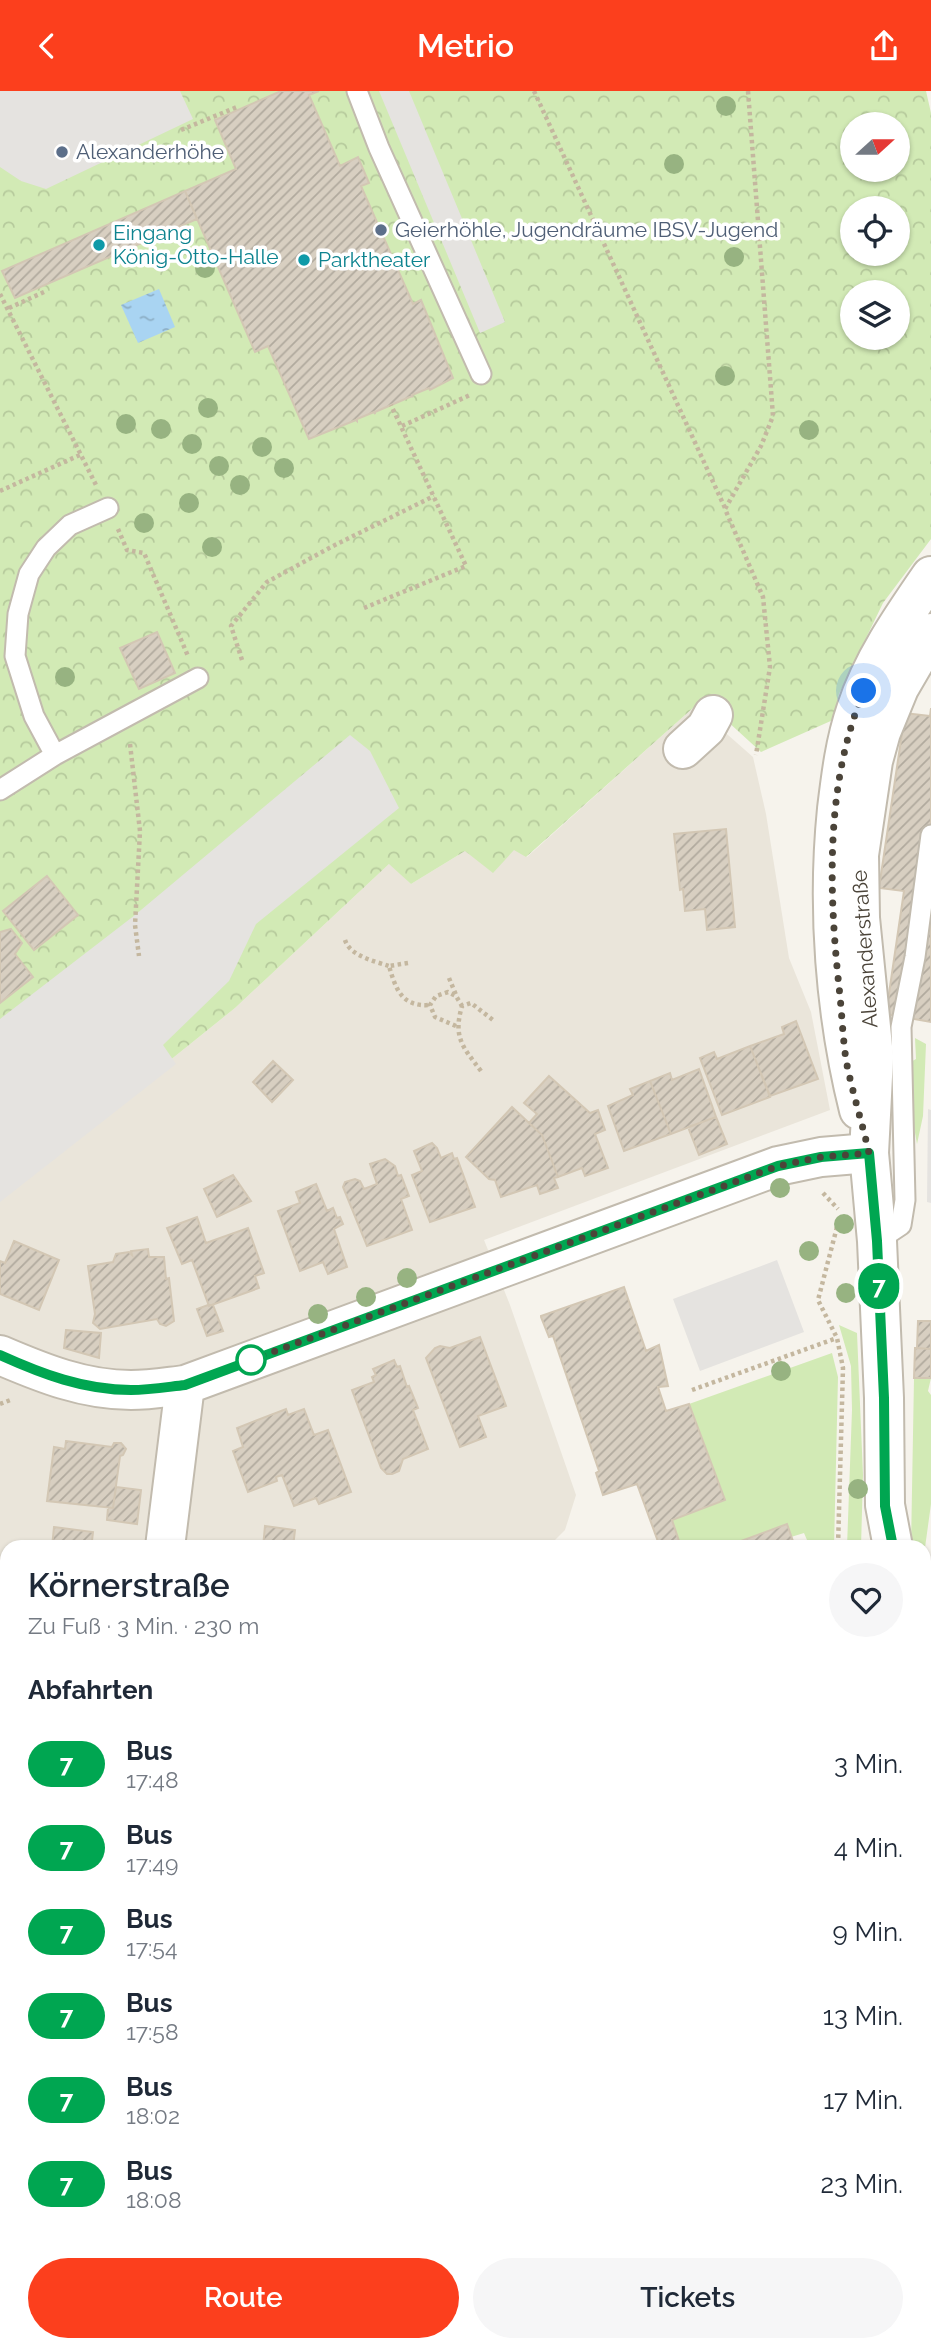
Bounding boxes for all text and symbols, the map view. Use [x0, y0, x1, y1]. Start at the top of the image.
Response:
icon: back [28, 27, 66, 65]
text: Metrio [417, 27, 514, 64]
icon: share [865, 27, 903, 65]
north arrow [840, 112, 910, 182]
map controls [840, 112, 910, 350]
place label: Alexanderhöhe [76, 139, 224, 164]
marker: Alexanderhöhe [54, 144, 70, 160]
button: locate [840, 196, 910, 266]
place label: Geierhöhle, Jugendräume IBSV-Jugend [395, 217, 778, 242]
place label: Eingang König-Otto-Halle [113, 220, 279, 269]
marker: Geierhöhle, Jugendräume IBSV-Jugend [373, 222, 389, 238]
marker: Eingang König-Otto-Halle [91, 237, 107, 253]
place label: Parktheater [318, 247, 431, 272]
marker: Parktheater [296, 252, 312, 268]
button: layers [840, 280, 910, 350]
your location [846, 673, 881, 708]
street label: Alexanderstraße [846, 869, 883, 1029]
line badge: 7 [856, 1263, 902, 1309]
text: 7 [872, 1271, 886, 1300]
unlabelled marker [236, 1345, 266, 1375]
button: heart [829, 1563, 903, 1637]
text: Körnerstraße [28, 1566, 230, 1605]
text: Zu Fuß · 3 Min. · 230 m [28, 1612, 259, 1639]
text: Abfahrten [28, 1675, 153, 1705]
text: Bus [126, 1736, 173, 1766]
text: 7 [60, 1749, 73, 1778]
text: 3 Min. [834, 1749, 903, 1779]
text: 17:48 [126, 1766, 179, 1793]
text: Bus [126, 1820, 173, 1850]
text: 7 [60, 1833, 73, 1862]
text: 4 Min. [834, 1833, 903, 1863]
text: 17:49 [126, 1850, 178, 1877]
text: Bus [126, 1904, 173, 1934]
text: 7 [60, 1917, 73, 1946]
text: 9 Min. [833, 1917, 903, 1947]
text: 17:54 [126, 1934, 177, 1961]
text: Bus [126, 1988, 173, 2018]
text: 7 [60, 2001, 73, 2030]
text: 13 Min. [823, 2001, 903, 2031]
text: 17:58 [126, 2018, 179, 2045]
text: Bus [126, 2072, 173, 2102]
text: 7 [60, 2085, 73, 2114]
text: 17 Min. [823, 2085, 903, 2115]
text: 18:02 [126, 2102, 180, 2129]
text: Bus [126, 2156, 173, 2186]
text: 7 [60, 2169, 73, 2198]
text: 23 Min. [820, 2169, 903, 2199]
text: 18:08 [126, 2186, 182, 2213]
button: Route [28, 2258, 459, 2338]
button: Tickets [473, 2258, 903, 2338]

